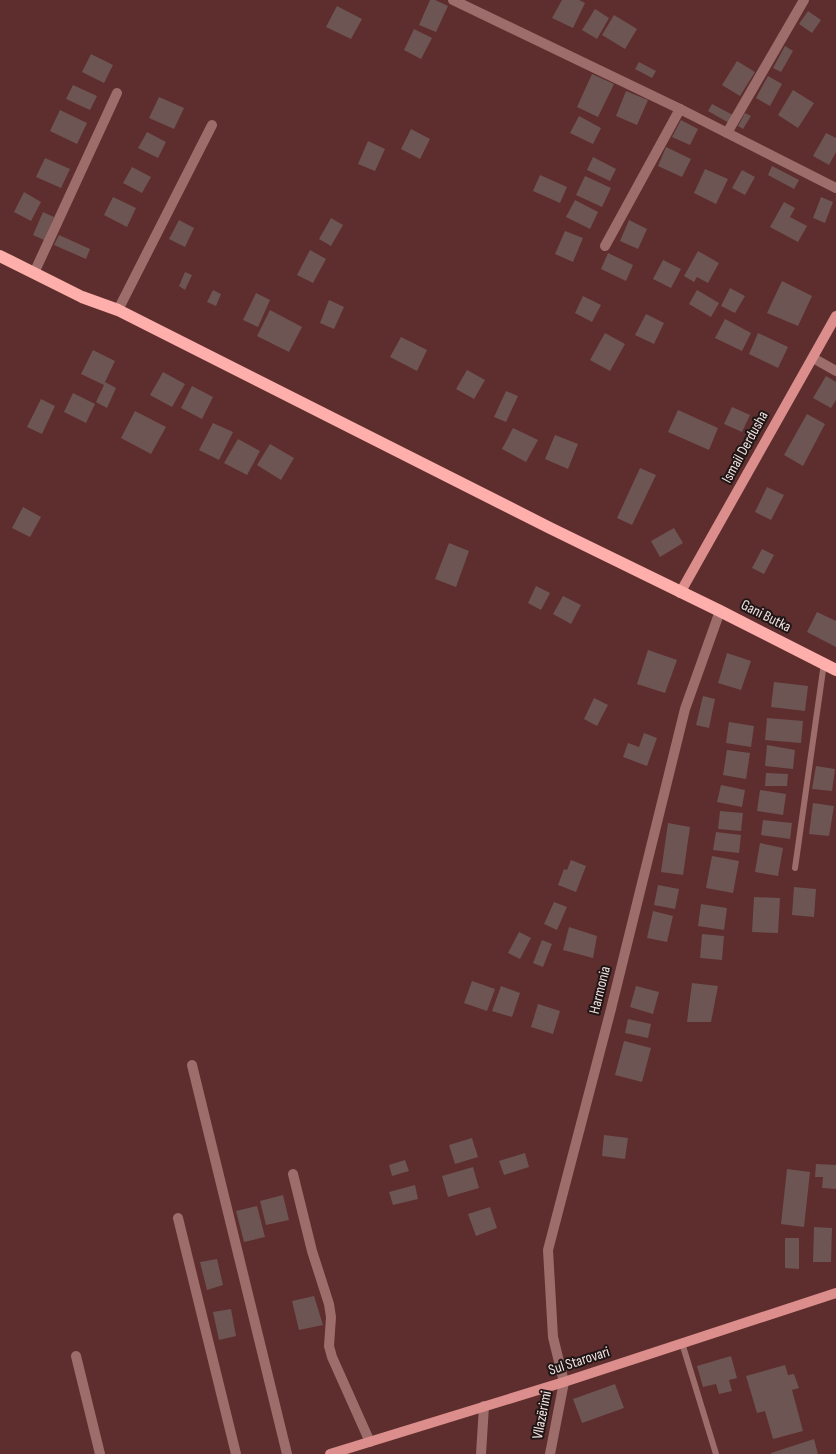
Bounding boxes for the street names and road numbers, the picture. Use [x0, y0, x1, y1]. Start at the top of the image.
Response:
street label: Ismail Derdusha [717, 407, 773, 486]
street label: Gani Butka [738, 595, 794, 637]
street label: Harmonia [585, 964, 615, 1016]
street label: Sul Starovari [546, 1342, 612, 1380]
street label: Vllazërimi [528, 1389, 556, 1441]

